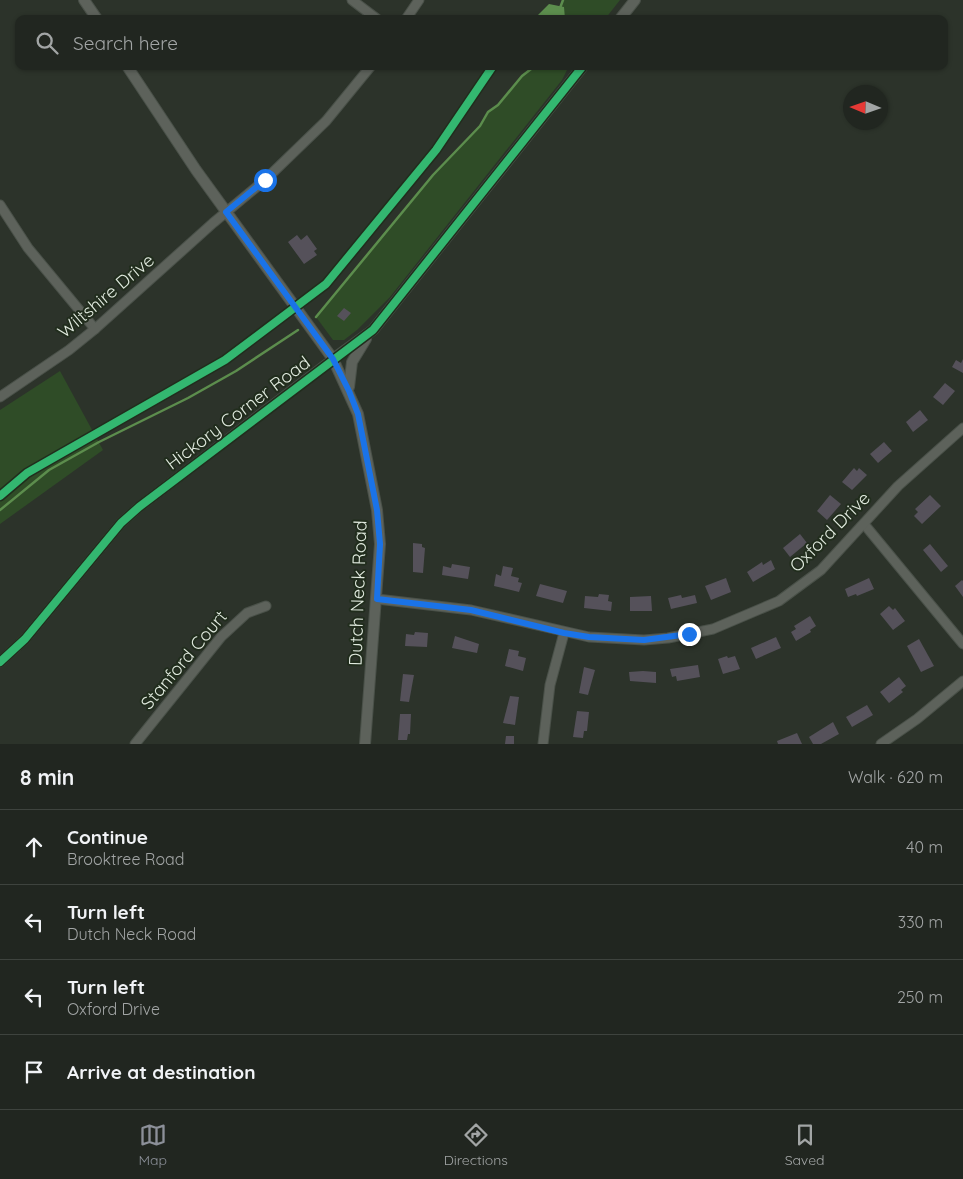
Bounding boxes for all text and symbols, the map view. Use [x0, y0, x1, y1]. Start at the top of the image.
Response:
search box [15, 15, 948, 70]
icon: search [33, 29, 61, 57]
text: Search here [73, 31, 178, 55]
north arrow [843, 85, 888, 130]
route start [254, 169, 277, 192]
street label: Wiltshire Drive [53, 248, 159, 343]
street label: Hickory Corner Road [161, 351, 314, 474]
street label: Oxford Drive [785, 487, 875, 577]
street label: Dutch Neck Road [343, 520, 372, 666]
street label: Stanford Court [135, 605, 232, 714]
route end [678, 623, 701, 646]
text: 8 min [20, 764, 74, 790]
text: Walk · 620 m [848, 767, 943, 787]
text: Continue [67, 825, 148, 849]
icon: ahead [20, 833, 48, 861]
text: 40 m [906, 837, 943, 857]
text: Brooktree Road [67, 849, 185, 869]
text: Turn left [67, 900, 145, 924]
icon: left [20, 908, 48, 936]
text: 330 m [898, 912, 943, 932]
text: Dutch Neck Road [67, 924, 196, 944]
text: Turn left [67, 975, 145, 999]
icon: left [20, 983, 48, 1011]
text: 250 m [897, 987, 943, 1007]
text: Oxford Drive [67, 999, 160, 1019]
icon: arrive [20, 1058, 48, 1086]
text: Arrive at destination [67, 1060, 256, 1084]
tab: Map [138, 1121, 167, 1169]
tab: Directions [444, 1121, 508, 1169]
tab: Saved [785, 1121, 825, 1169]

